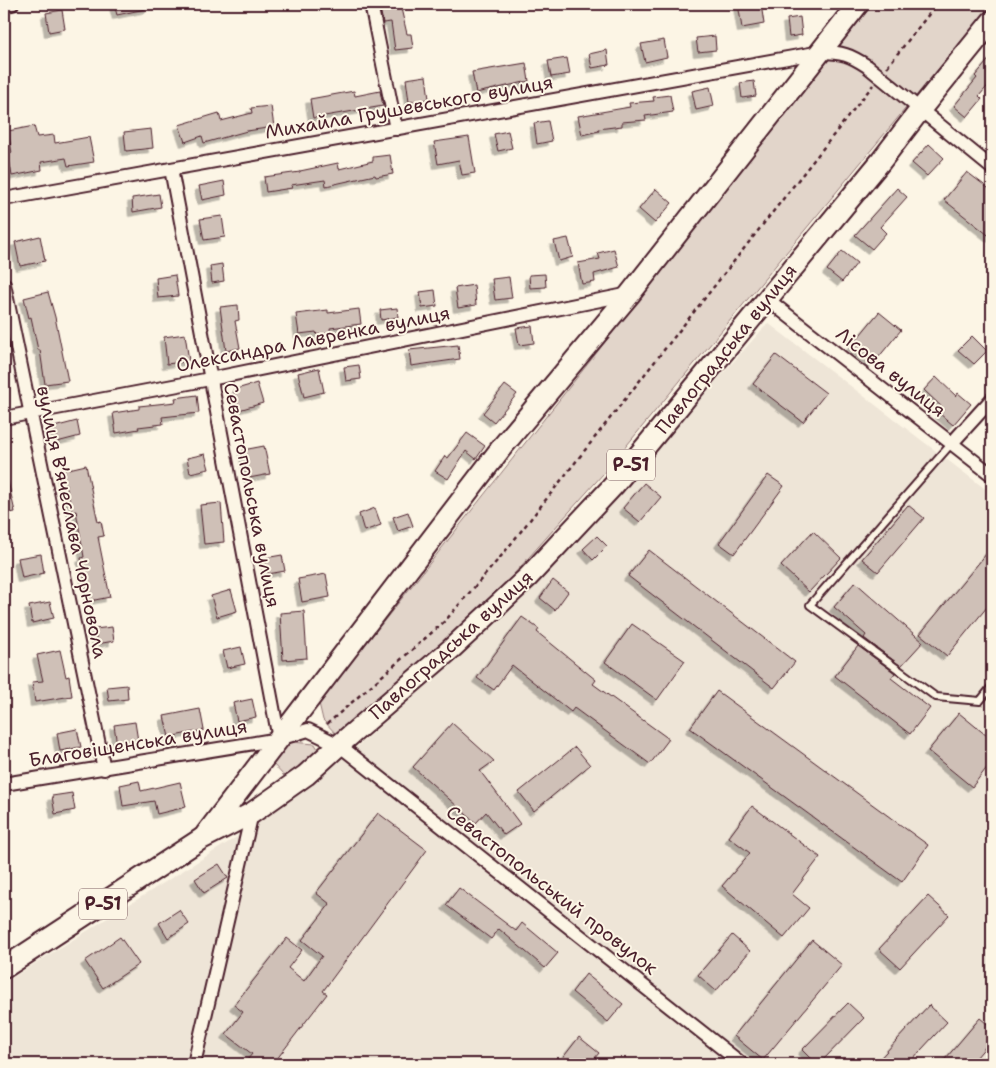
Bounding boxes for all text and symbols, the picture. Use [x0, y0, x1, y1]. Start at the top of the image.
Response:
street label: Михайла Грушевського вулиця [263, 69, 555, 145]
street label: Павлоградська вулиця [650, 259, 802, 439]
street label: Олександра Лавренка вулиця [174, 300, 452, 378]
street label: Лісова вулиця [831, 321, 951, 423]
street label: Севастопольська вулиця [218, 380, 286, 610]
street label: вулиця В’ячеслава Чорновола [31, 383, 113, 661]
road number: Р-51 [607, 450, 655, 480]
street label: Павлоградська вулиця [364, 565, 538, 725]
street label: Благовіщенська вулиця [27, 713, 249, 773]
street label: Севастопольський провулок [441, 800, 663, 980]
road number: Р-51 [79, 889, 127, 920]

